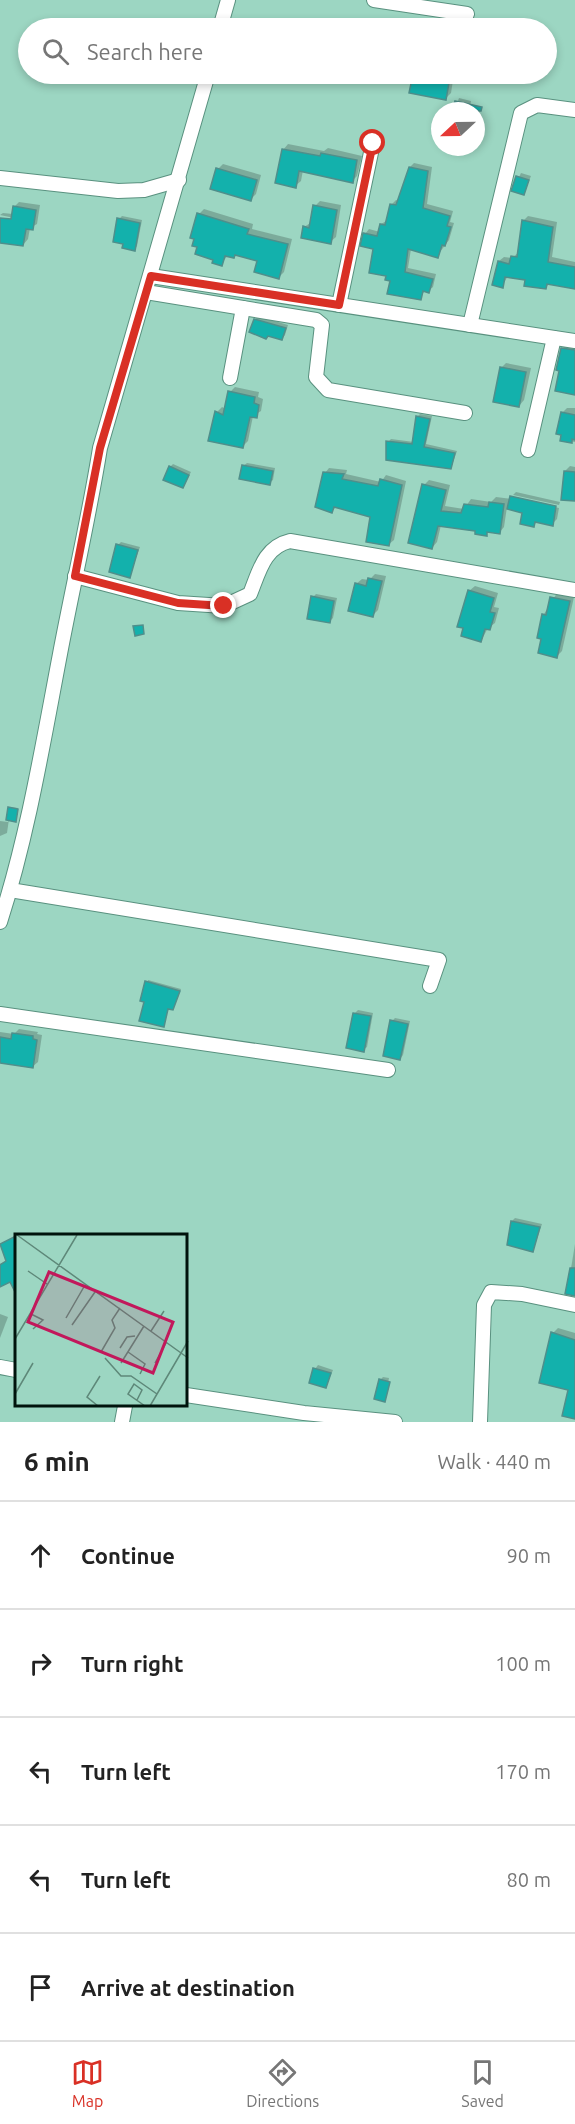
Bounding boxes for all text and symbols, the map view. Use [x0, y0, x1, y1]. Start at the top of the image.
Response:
search box [18, 18, 557, 84]
icon: search [39, 35, 72, 68]
text: Search here [87, 39, 203, 64]
north arrow [431, 102, 485, 156]
route start [359, 129, 385, 155]
route end [210, 592, 236, 618]
inset map [15, 1234, 188, 1407]
text: 6 min [24, 1447, 90, 1476]
text: Walk · 440 m [438, 1450, 551, 1473]
icon: ahead [24, 1539, 57, 1572]
text: Continue [81, 1543, 175, 1568]
text: 90 m [507, 1544, 551, 1567]
icon: right [24, 1647, 57, 1680]
text: Turn right [81, 1651, 183, 1676]
text: 100 m [495, 1652, 551, 1675]
icon: left [24, 1755, 57, 1788]
text: Turn left [81, 1759, 171, 1784]
text: 170 m [495, 1760, 551, 1783]
icon: left [24, 1863, 57, 1896]
text: Turn left [81, 1867, 171, 1892]
text: 80 m [507, 1868, 551, 1891]
icon: arrive [24, 1971, 57, 2004]
text: Arrive at destination [81, 1975, 295, 2000]
tab: Map [71, 2056, 104, 2110]
tab: Directions [246, 2056, 319, 2110]
tab: Saved [461, 2056, 504, 2110]

